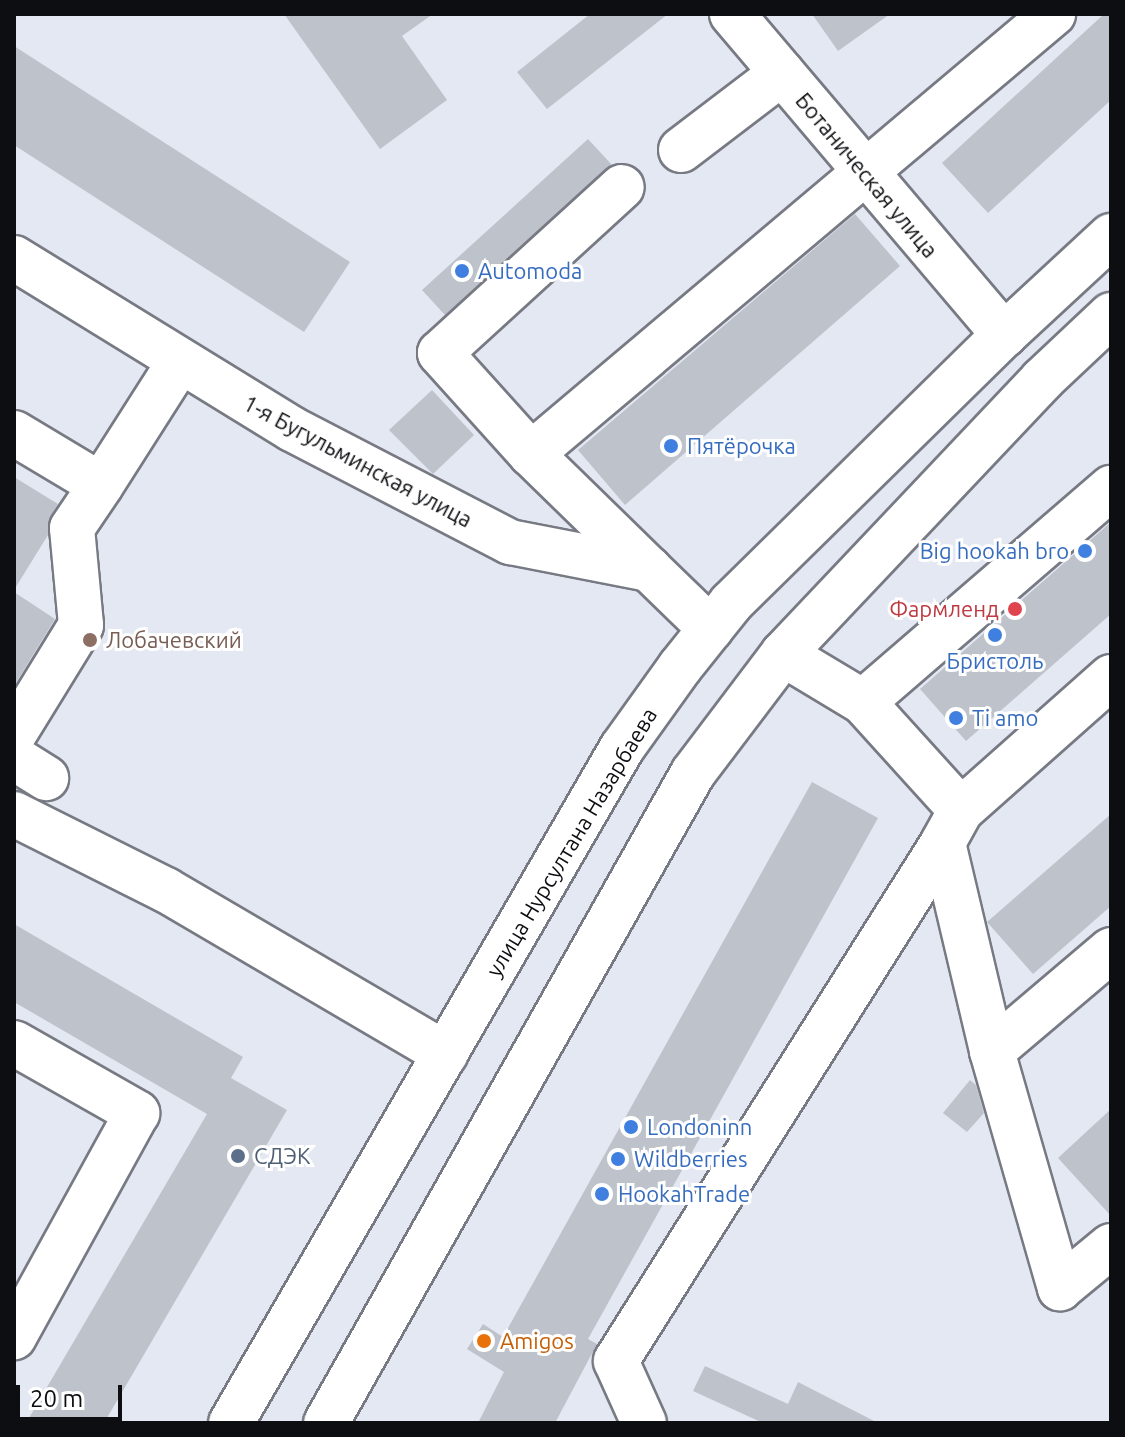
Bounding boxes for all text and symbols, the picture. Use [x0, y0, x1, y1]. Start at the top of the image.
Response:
street label: Ботаническая улица [790, 87, 944, 263]
place label: Automoda [478, 258, 582, 284]
marker: Automoda [453, 262, 471, 280]
street label: 1-я Бугульминская улица [239, 389, 477, 533]
place label: Пятёрочка [687, 433, 796, 459]
marker: Пятёрочка [662, 437, 680, 455]
place label: Big hookah bro [920, 538, 1069, 564]
marker: Big hookah bro [1076, 542, 1094, 560]
place label: Фармленд [889, 596, 999, 622]
marker: Фармленд [1006, 600, 1024, 618]
marker: Бристоль [986, 626, 1004, 644]
place label: Лобачевский [106, 627, 242, 653]
marker: Лобачевский [81, 631, 99, 649]
place label: Бристоль [947, 648, 1043, 674]
street label: улица Нурсултана Назарбаева [480, 703, 662, 981]
place label: Ti amo [972, 705, 1038, 731]
marker: Ti amo [947, 709, 965, 727]
place label: Londoninn [647, 1114, 752, 1140]
marker: Londoninn [622, 1118, 640, 1136]
place label: СДЭК [254, 1143, 310, 1169]
place label: Wildberries [634, 1146, 747, 1172]
marker: СДЭК [229, 1147, 247, 1165]
marker: Wildberries [609, 1150, 627, 1168]
place label: HookahTrade [618, 1181, 750, 1207]
marker: HookahTrade [593, 1185, 611, 1203]
place label: Amigos [500, 1328, 574, 1354]
marker: Amigos [475, 1332, 493, 1350]
scale bar [20, 1369, 126, 1419]
text: 20 m [30, 1385, 83, 1412]

